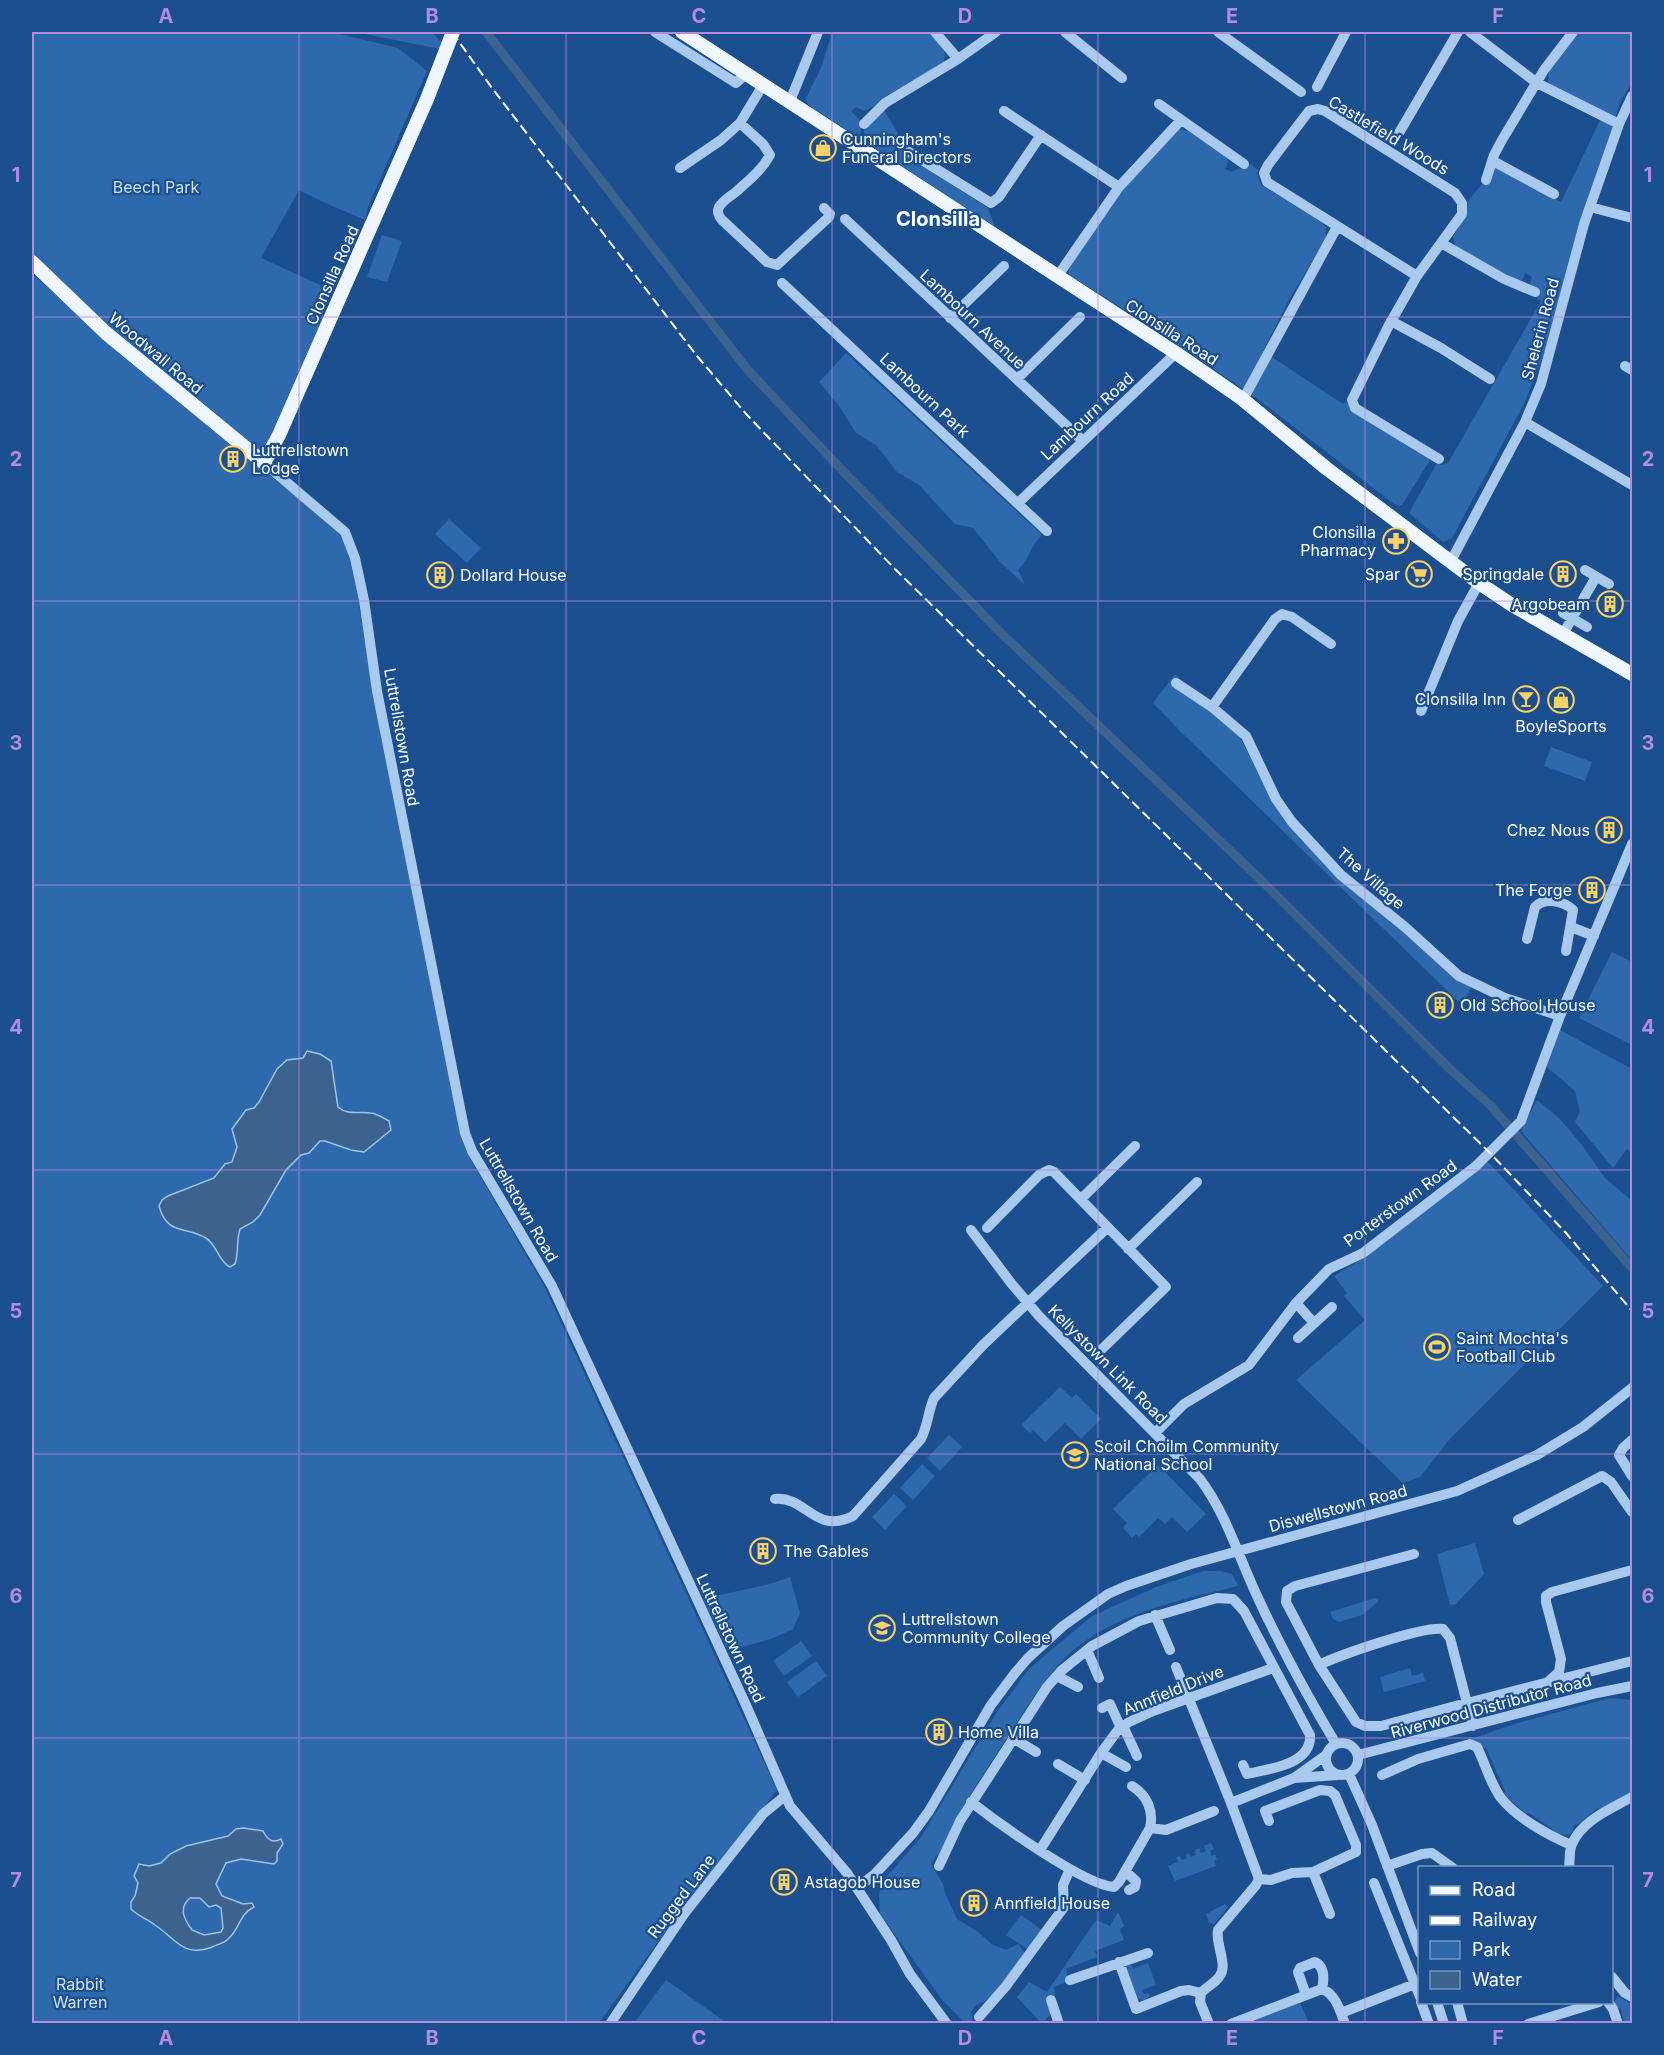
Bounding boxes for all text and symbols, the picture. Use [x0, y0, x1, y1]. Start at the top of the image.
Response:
text: A [159, 4, 174, 28]
text: B [425, 4, 439, 28]
text: C [692, 4, 706, 28]
text: D [958, 4, 972, 28]
text: E [1226, 4, 1238, 28]
text: F [1492, 4, 1504, 28]
street label: Castlefield Woods [1325, 91, 1453, 179]
place label: Cunningham's Funeral Directors [842, 129, 971, 167]
shop icon: Cunningham's Funeral Directors [808, 133, 838, 163]
text: 1 [12, 163, 20, 187]
text: 1 [1644, 163, 1652, 187]
park label: Beech Park [113, 177, 199, 197]
district label: Clonsilla [896, 207, 980, 231]
street label: Clonsilla Road [301, 222, 363, 328]
street label: Lambourn Avenue [916, 265, 1030, 373]
street label: Shelerin Road [1517, 276, 1563, 382]
street label: Clonsilla Road [1122, 295, 1222, 369]
street label: Woodwall Road [105, 308, 207, 398]
street label: Lambourn Park [876, 348, 974, 442]
street label: Lambourn Road [1036, 368, 1138, 464]
place label: Luttrellstown Lodge [252, 440, 349, 478]
building icon: Luttrellstown Lodge [218, 444, 248, 474]
text: 2 [10, 447, 22, 471]
text: 2 [1642, 447, 1654, 471]
place label: Clonsilla Pharmacy [1300, 522, 1376, 560]
pharmacy icon: Clonsilla Pharmacy [1381, 526, 1411, 556]
supermarket icon: Spar [1404, 559, 1434, 589]
building icon: Springdale [1548, 559, 1578, 589]
building icon: Dollard House [425, 560, 455, 590]
place label: Spar [1365, 564, 1400, 584]
place label: Springdale [1463, 564, 1544, 584]
place label: Dollard House [460, 565, 567, 585]
building icon: Argobeam [1595, 589, 1625, 619]
place label: Argobeam [1512, 594, 1590, 614]
street label: Luttrellstown Road [380, 666, 424, 808]
bar icon: Clonsilla Inn [1511, 684, 1541, 714]
shop icon: BoyleSports [1546, 685, 1576, 715]
place label: Clonsilla Inn [1415, 689, 1506, 709]
place label: BoyleSports [1515, 716, 1607, 736]
text: 3 [10, 731, 22, 755]
text: 3 [1642, 731, 1654, 755]
building icon: Chez Nous [1594, 815, 1624, 845]
place label: Chez Nous [1507, 820, 1590, 840]
street label: The Village [1333, 843, 1409, 913]
building icon: The Forge [1577, 875, 1607, 905]
place label: The Forge [1495, 880, 1572, 900]
building icon: Old School House [1425, 990, 1455, 1020]
place label: Old School House [1460, 995, 1596, 1015]
text: 4 [9, 1015, 23, 1039]
text: 4 [1641, 1015, 1655, 1039]
street label: Luttrellstown Road [475, 1134, 563, 1266]
street label: Porterstown Road [1340, 1155, 1460, 1251]
text: 5 [10, 1299, 22, 1323]
text: 5 [1642, 1299, 1654, 1323]
street label: Kellystown Link Road [1044, 1300, 1172, 1428]
place label: Saint Mochta's Football Club [1456, 1328, 1569, 1366]
sports icon: Saint Mochta's Football Club [1422, 1332, 1452, 1362]
place label: Scoil Choilm Community National School [1094, 1436, 1279, 1474]
school or university icon: Scoil Choilm Community National School [1060, 1440, 1090, 1470]
street label: Diswellstown Road [1267, 1480, 1409, 1536]
building icon: The Gables [748, 1536, 778, 1566]
place label: The Gables [783, 1541, 869, 1561]
street label: Luttrellstown Road [692, 1570, 770, 1706]
text: 6 [10, 1584, 23, 1608]
text: 6 [1642, 1584, 1655, 1608]
place label: Luttrellstown Community College [902, 1609, 1051, 1647]
school or university icon: Luttrellstown Community College [867, 1613, 897, 1643]
street label: Annfield Drive [1120, 1661, 1226, 1719]
street label: Riverwood Distributor Road [1388, 1670, 1594, 1742]
building icon: Home Villa [924, 1717, 954, 1747]
place label: Home Villa [958, 1722, 1039, 1742]
street label: Rugged Lane [643, 1850, 719, 1942]
legend [1418, 1866, 1613, 2004]
building icon: Astagob House [769, 1867, 799, 1897]
text: 7 [10, 1868, 22, 1892]
text: 7 [1642, 1868, 1654, 1892]
place label: Astagob House [804, 1872, 920, 1892]
text: Road [1472, 1879, 1515, 1900]
building icon: Annfield House [959, 1888, 989, 1918]
place label: Annfield House [994, 1893, 1110, 1913]
text: Railway [1472, 1909, 1537, 1930]
text: Park [1472, 1939, 1511, 1960]
text: Water [1472, 1969, 1522, 1990]
park label: Rabbit Warren [53, 1974, 107, 2012]
text: A [159, 2026, 174, 2050]
text: B [425, 2026, 439, 2050]
text: C [692, 2026, 706, 2050]
text: D [958, 2026, 972, 2050]
text: E [1226, 2026, 1238, 2050]
text: F [1492, 2026, 1504, 2050]

